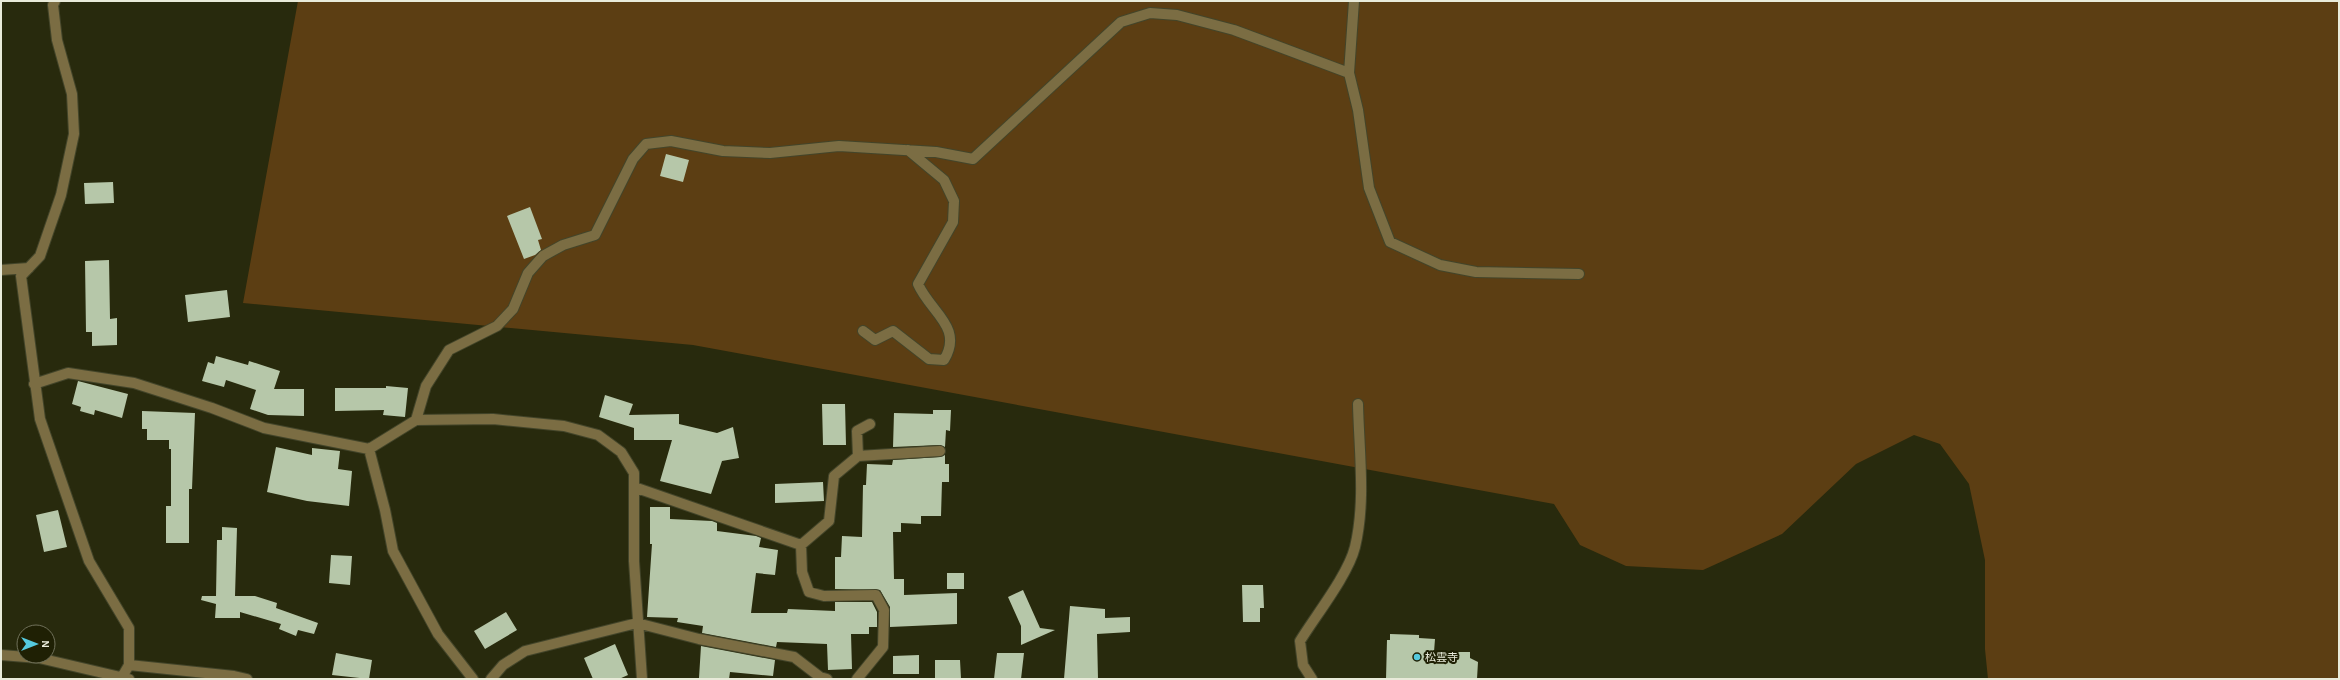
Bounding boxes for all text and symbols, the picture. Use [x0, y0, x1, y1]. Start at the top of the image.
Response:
north arrow [16, 624, 56, 664]
text: N [40, 640, 51, 648]
marker: 松雲寺 [1412, 652, 1422, 662]
place label: 松雲寺 [1425, 652, 1458, 663]

